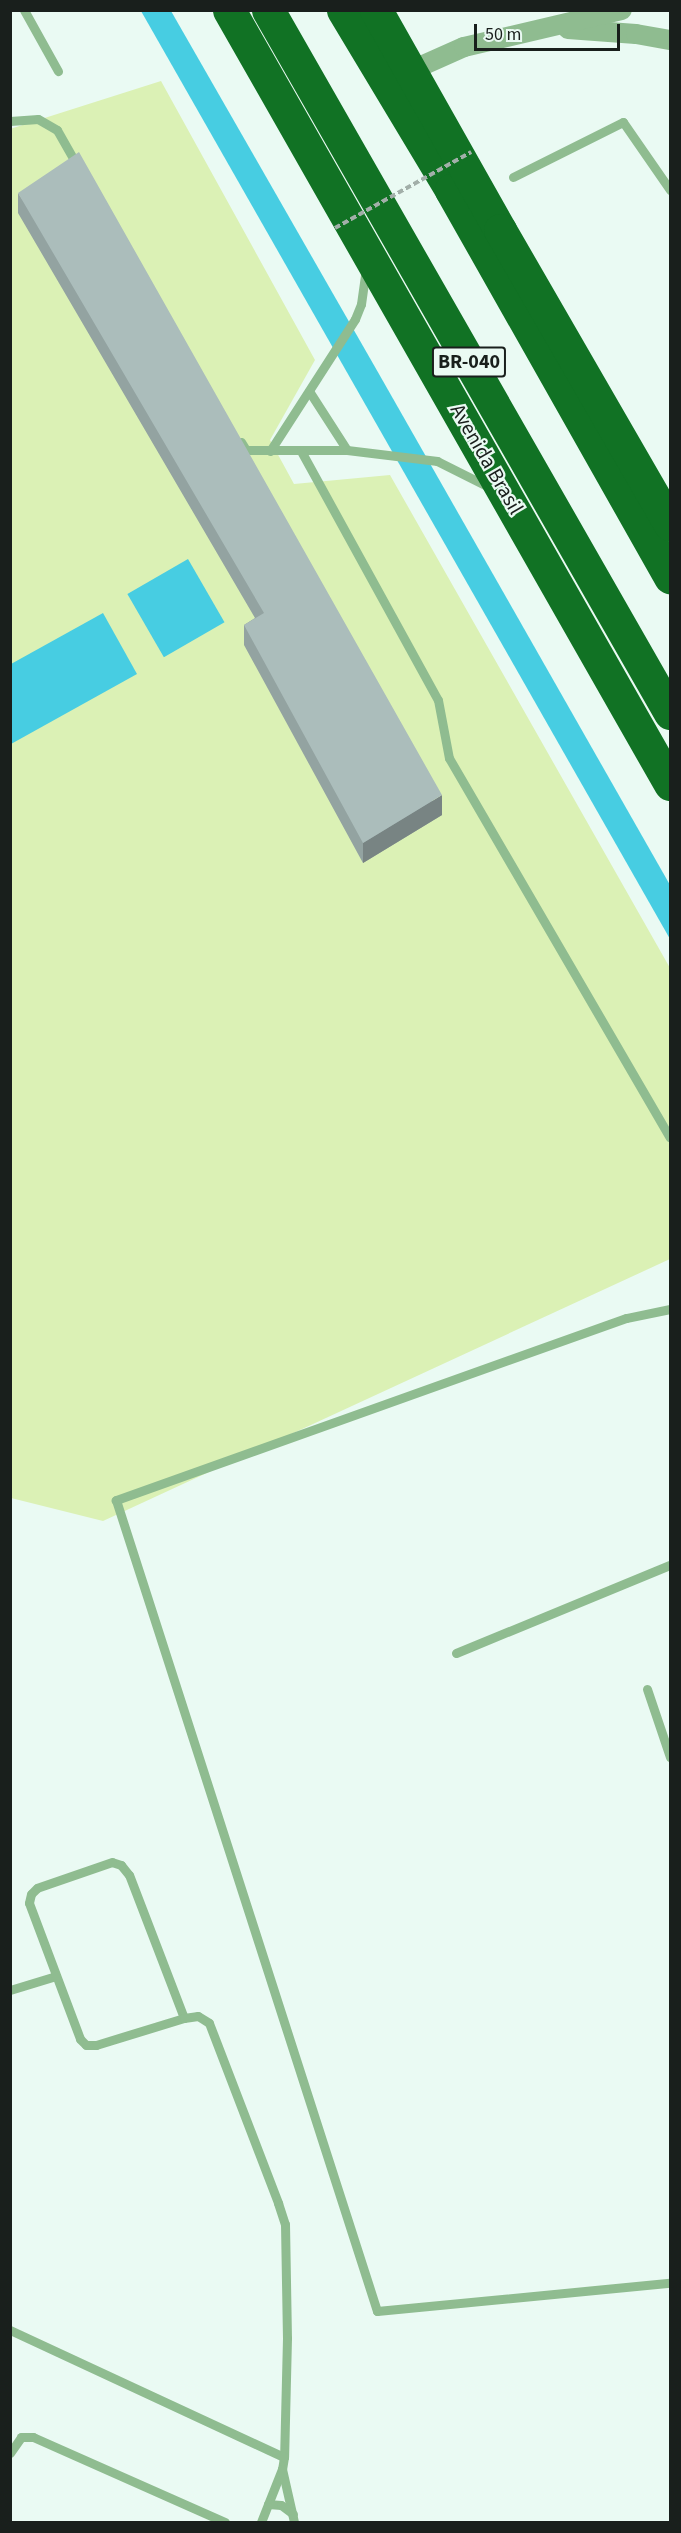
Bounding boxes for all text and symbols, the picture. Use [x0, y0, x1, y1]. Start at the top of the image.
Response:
scale bar [477, 12, 622, 50]
text: 50 m [485, 22, 521, 47]
road number: BR-040 [432, 345, 506, 379]
street label: Avenida Brasil [445, 399, 529, 519]

